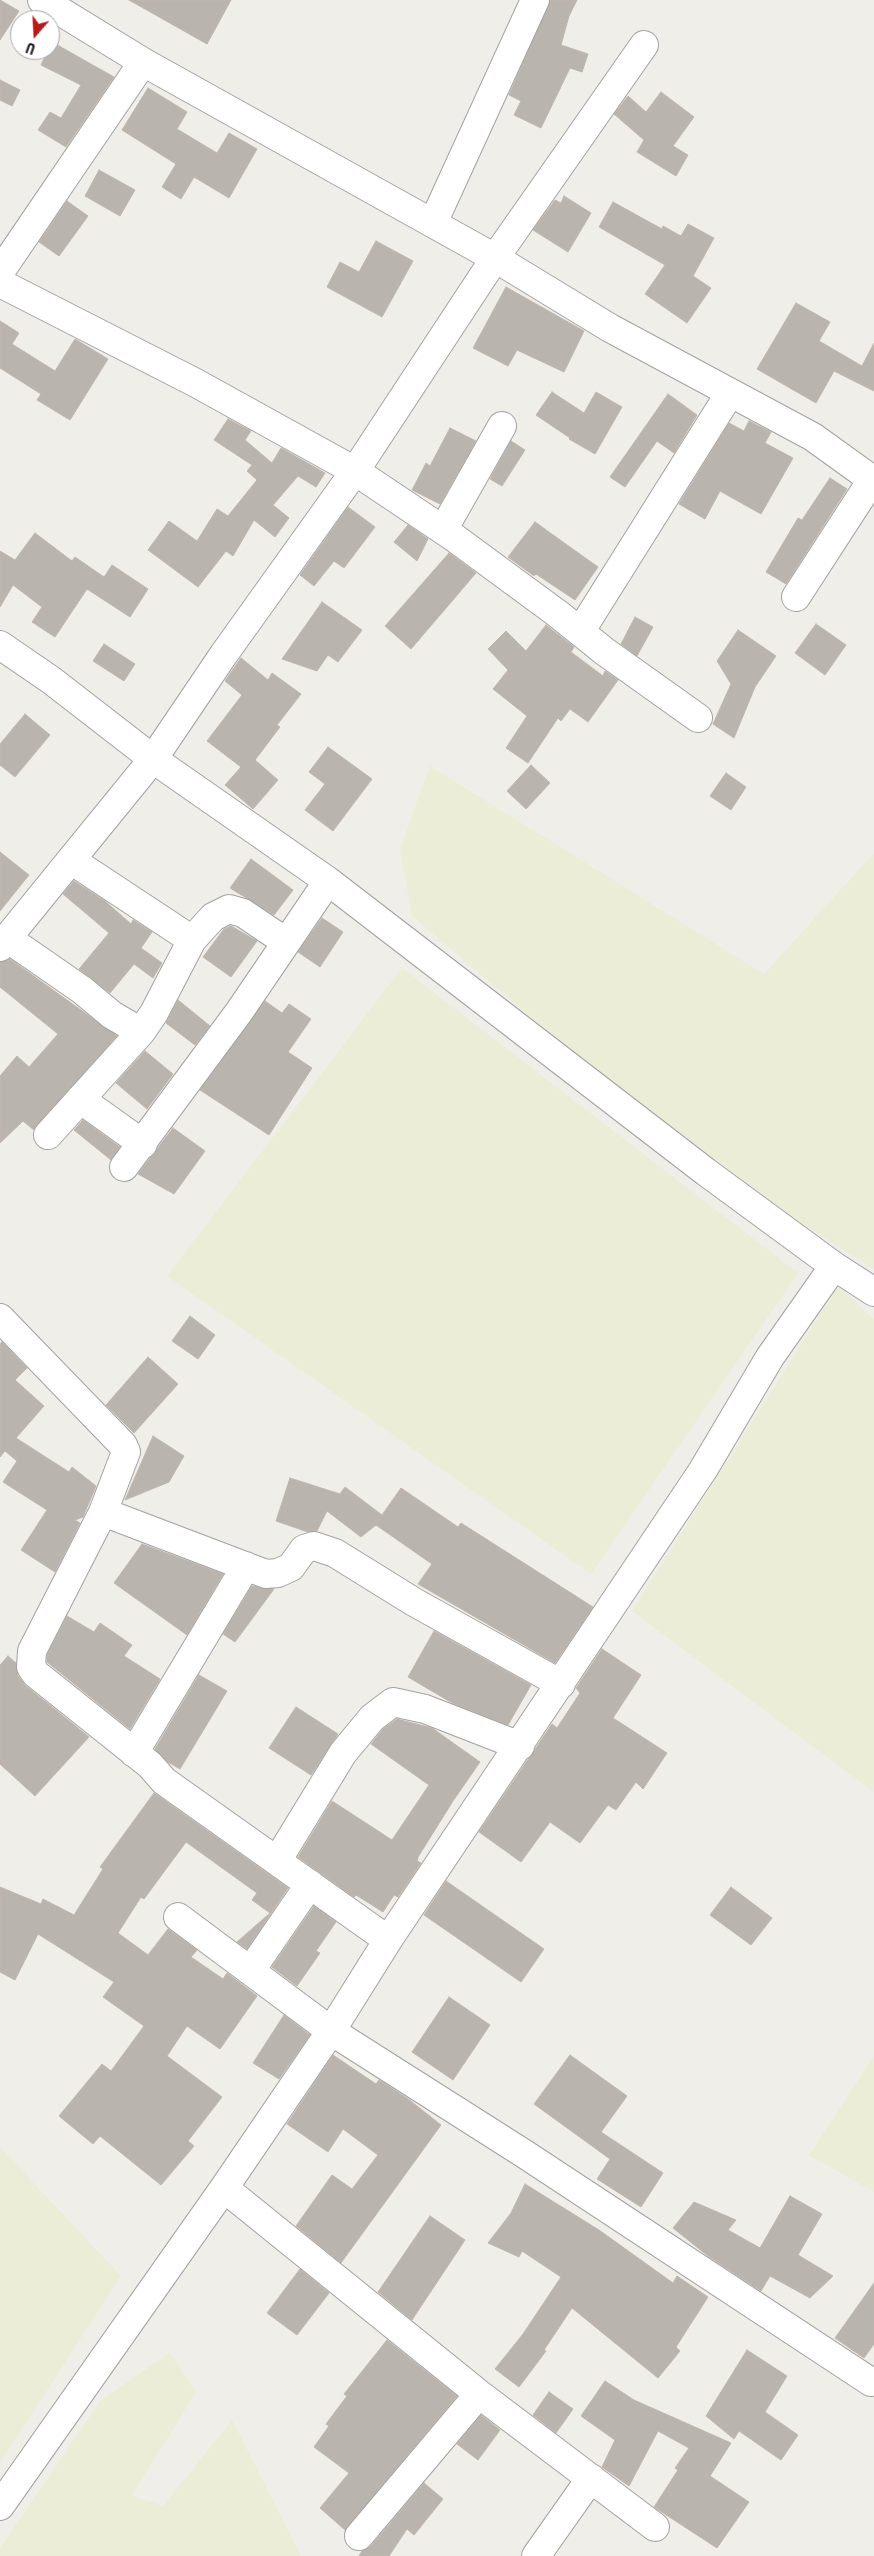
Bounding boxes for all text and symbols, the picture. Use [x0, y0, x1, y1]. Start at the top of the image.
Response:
north arrow [10, 10, 60, 60]
text: U [24, 39, 37, 57]

